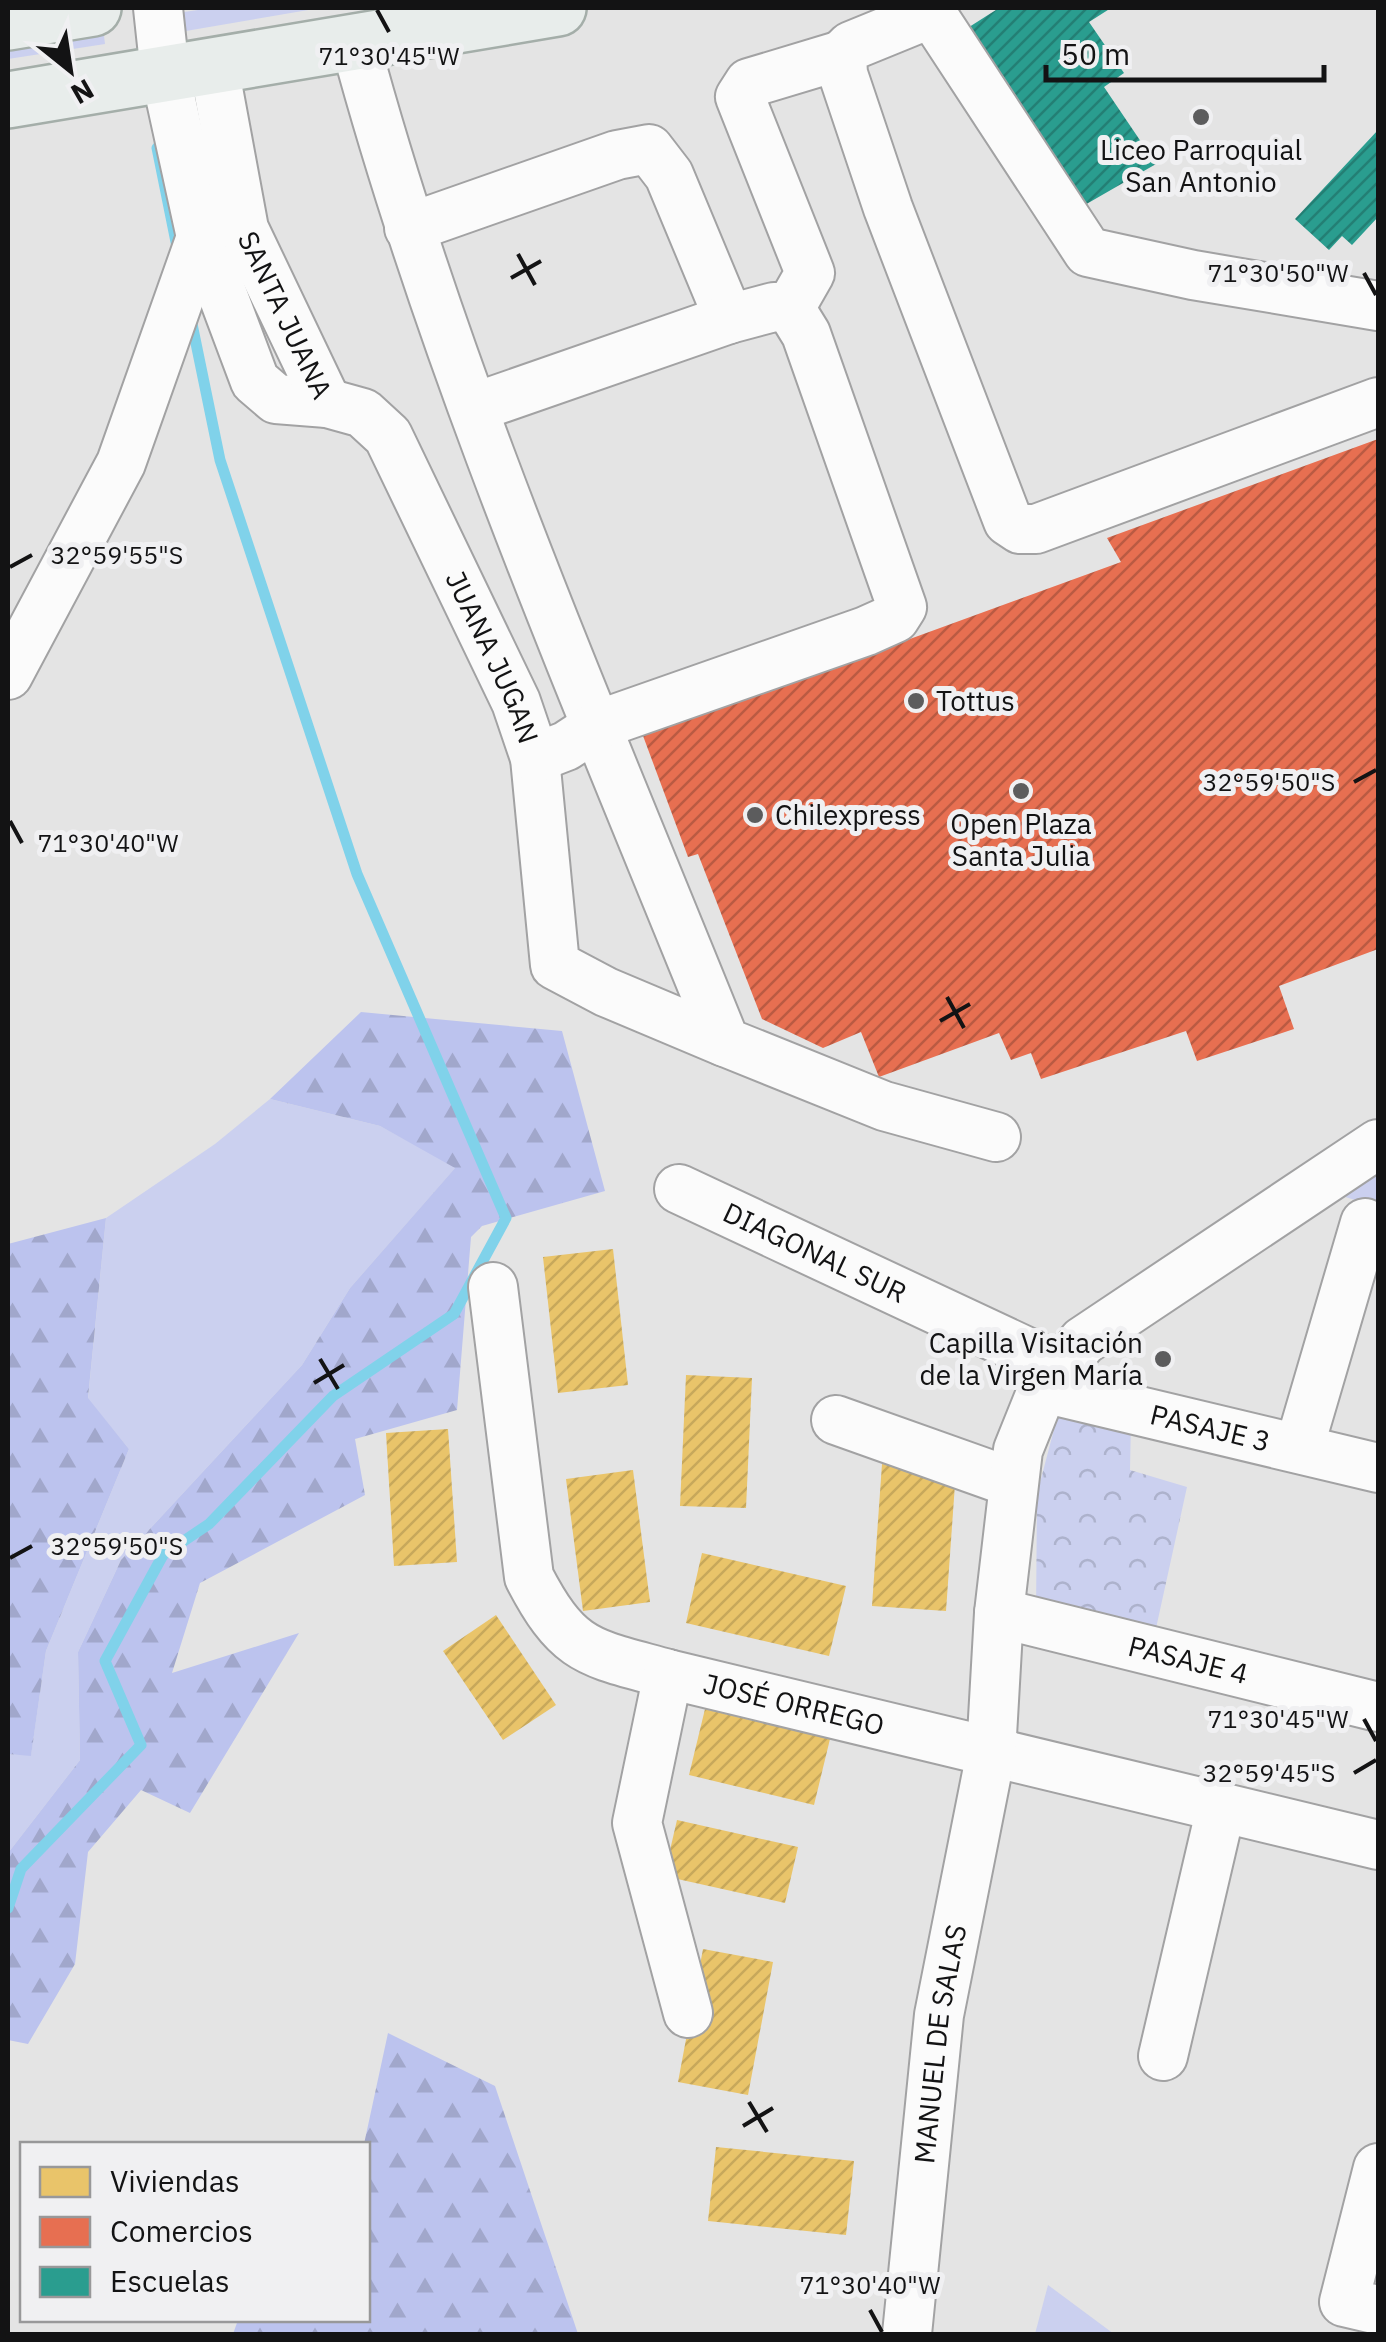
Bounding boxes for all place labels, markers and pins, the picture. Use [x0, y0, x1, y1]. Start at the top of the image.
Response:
marker: Liceo Parroquial San Antonio [1190, 106, 1212, 128]
place label: Liceo Parroquial San Antonio [1100, 131, 1302, 200]
place label: Tottus [936, 682, 1015, 719]
marker: Tottus [905, 690, 927, 712]
marker: Open Plaza Santa Julia [1010, 780, 1032, 802]
place label: Chilexpress [775, 796, 921, 833]
marker: Chilexpress [744, 804, 766, 826]
place label: Open Plaza Santa Julia [950, 805, 1092, 874]
place label: Capilla Visitación de la Virgen María [920, 1324, 1143, 1393]
marker: Capilla Visitación de la Virgen María [1152, 1348, 1174, 1370]

